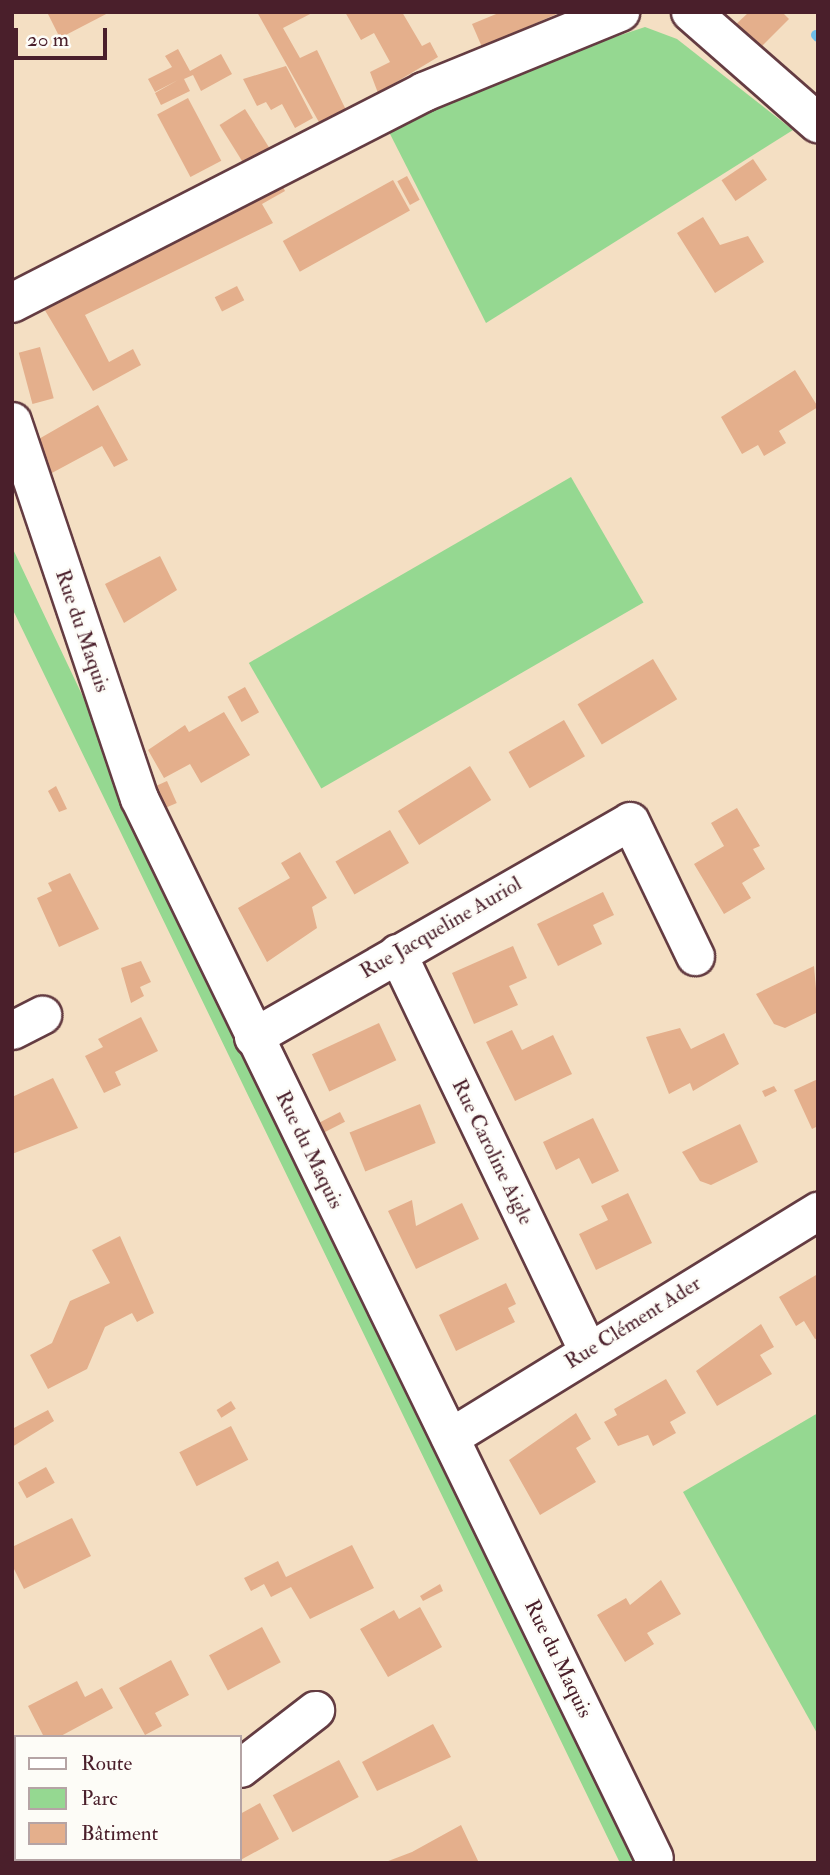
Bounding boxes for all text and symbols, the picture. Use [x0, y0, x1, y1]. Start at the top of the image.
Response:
scale bar [18, 14, 110, 58]
text: 20 m [27, 26, 69, 53]
street label: Rue du Maquis [49, 566, 115, 696]
street label: Rue Jacqueline Auriol [356, 871, 526, 985]
street label: Rue Caroline Aigle [446, 1075, 538, 1229]
street label: Rue du Maquis [270, 1087, 348, 1213]
street label: Rue Clément Ader [560, 1271, 706, 1375]
street label: Rue du Maquis [519, 1596, 597, 1722]
legend [14, 1735, 242, 1861]
text: Route [81, 1750, 132, 1777]
text: Parc [81, 1785, 118, 1812]
text: Bâtiment [81, 1820, 158, 1847]

